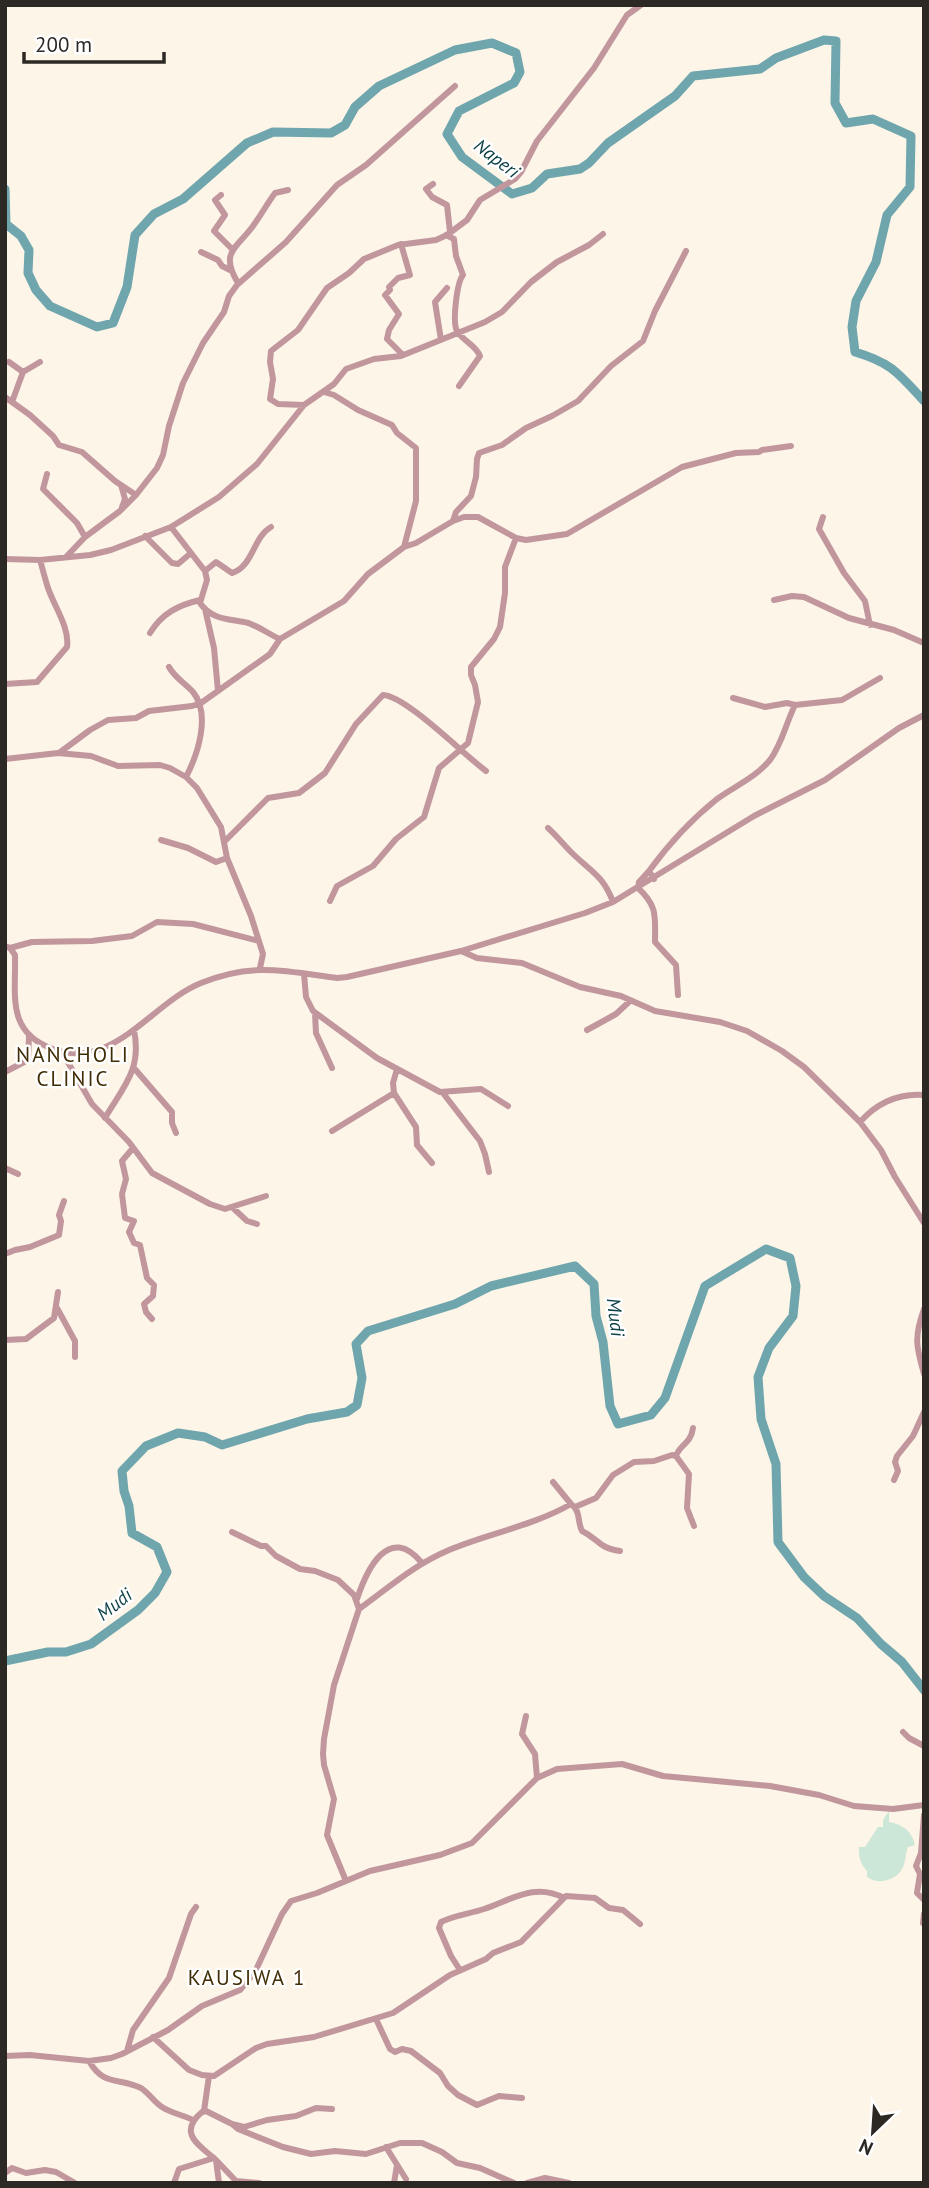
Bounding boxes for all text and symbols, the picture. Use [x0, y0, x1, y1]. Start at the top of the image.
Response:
scale bar [24, 21, 164, 65]
text: 200 m [35, 31, 92, 58]
water label: Naperi [469, 133, 525, 184]
district label: NANCHOLI CLINIC [16, 1041, 130, 1092]
water label: Mudi [602, 1296, 630, 1339]
water label: Mudi [91, 1582, 137, 1625]
district label: KAUSIWA 1 [188, 1964, 306, 1991]
north arrow [838, 2097, 908, 2167]
text: N [855, 2134, 877, 2161]

